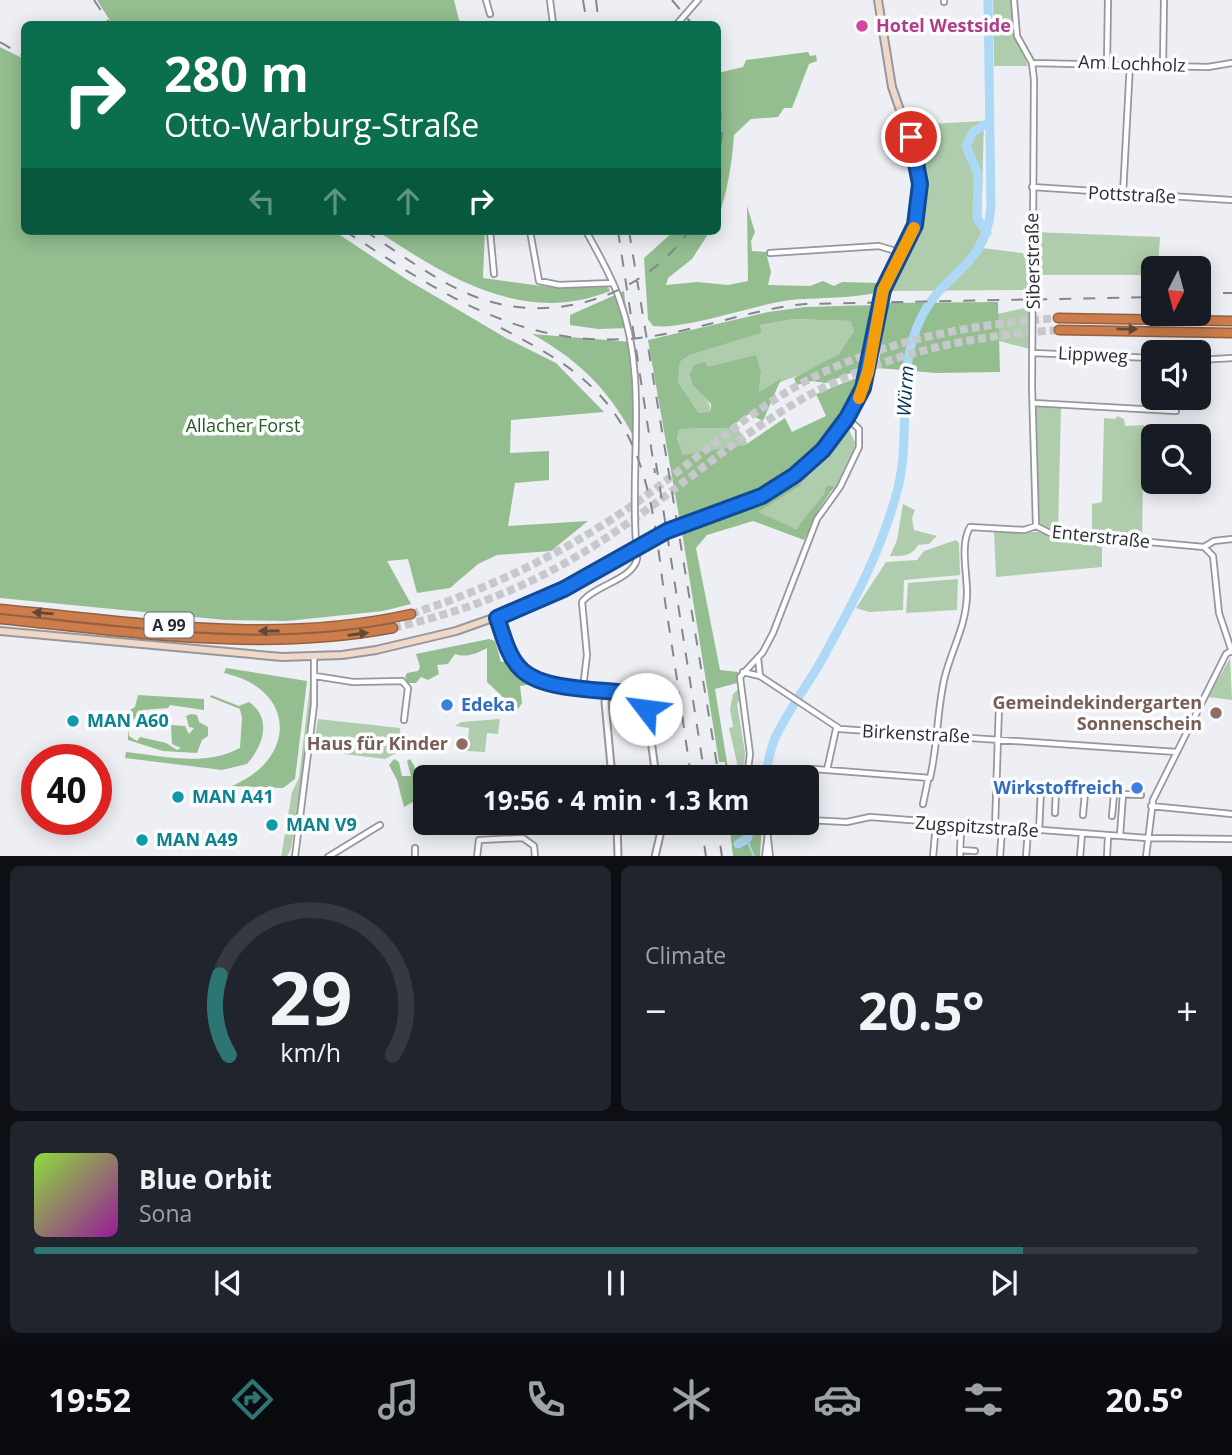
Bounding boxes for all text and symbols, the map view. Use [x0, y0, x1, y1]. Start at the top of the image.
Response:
place label: Hotel Westside [876, 13, 1011, 37]
marker: Hotel Westside [854, 18, 870, 34]
text: 280 m [164, 40, 309, 106]
icon: right [49, 49, 140, 140]
street label: Am Lochholz [1078, 49, 1186, 77]
text: Otto-Warburg-Straße [164, 103, 479, 146]
pin [881, 107, 941, 167]
icon: arrive [892, 118, 930, 156]
street label: Pottstraße [1087, 180, 1177, 208]
icon: left [243, 182, 281, 220]
icon: ahead [316, 182, 354, 220]
icon: ahead [389, 182, 427, 220]
icon: right [462, 182, 500, 220]
street label: Siberstraße [1019, 213, 1045, 310]
north arrow [1141, 256, 1211, 326]
map controls [1141, 256, 1211, 494]
one-way arrow [1116, 324, 1138, 335]
street label: Lippweg [1058, 340, 1129, 368]
button: sound [1141, 340, 1211, 410]
water label: Würm [890, 365, 920, 417]
park label: Allacher Forst [186, 413, 300, 437]
button: search [1141, 424, 1211, 494]
street label: Enterstraße [1051, 519, 1151, 553]
one-way arrow [32, 607, 54, 618]
road number: A 99 [144, 612, 194, 638]
one-way arrow [258, 625, 280, 637]
one-way arrow [348, 629, 370, 640]
position arrow [609, 672, 683, 746]
place label: Gemeindekindergarten Sonnenschein [992, 690, 1202, 735]
place label: Edeka [461, 692, 515, 716]
marker: Edeka [439, 697, 455, 713]
marker: Gemeindekindergarten Sonnenschein [1208, 705, 1224, 721]
place label: MAN A60 [87, 708, 169, 732]
marker: MAN A60 [65, 713, 81, 729]
street label: Birkenstraße [862, 718, 971, 748]
place label: Haus für Kinder [307, 731, 448, 755]
marker: Haus für Kinder [454, 736, 470, 752]
speed limit sign: 40 [21, 744, 112, 835]
place label: Wirkstoffreich [994, 775, 1123, 799]
marker: Wirkstoffreich [1129, 780, 1145, 796]
text: 19:56 · 4 min · 1.3 km [483, 782, 749, 818]
place label: MAN A41 [192, 784, 274, 808]
marker: MAN A41 [170, 789, 186, 805]
street label: Zugspitzstraße [914, 810, 1040, 842]
place label: MAN V9 [286, 812, 357, 836]
marker: MAN V9 [264, 817, 280, 833]
place label: MAN A49 [156, 827, 238, 851]
marker: MAN A49 [134, 832, 150, 848]
text: Climate [645, 939, 726, 971]
text: 29 [269, 947, 352, 1046]
text: 20.5° [858, 974, 985, 1045]
text: − [645, 984, 667, 1036]
text: + [1176, 984, 1198, 1036]
text: km/h [280, 1034, 341, 1068]
text: Blue Orbit [139, 1161, 272, 1197]
text: Sona [139, 1197, 192, 1229]
icon: previous [209, 1264, 247, 1302]
icon: pause [597, 1264, 635, 1302]
icon: next [985, 1264, 1023, 1302]
icon: directions [228, 1375, 277, 1424]
icon: music [374, 1375, 423, 1424]
icon: phone [521, 1375, 570, 1424]
icon: climate [667, 1375, 716, 1424]
icon: car [813, 1375, 862, 1424]
icon: filters [959, 1375, 1008, 1424]
text: 19:52 [49, 1378, 131, 1421]
text: 20.5° [1106, 1378, 1183, 1421]

